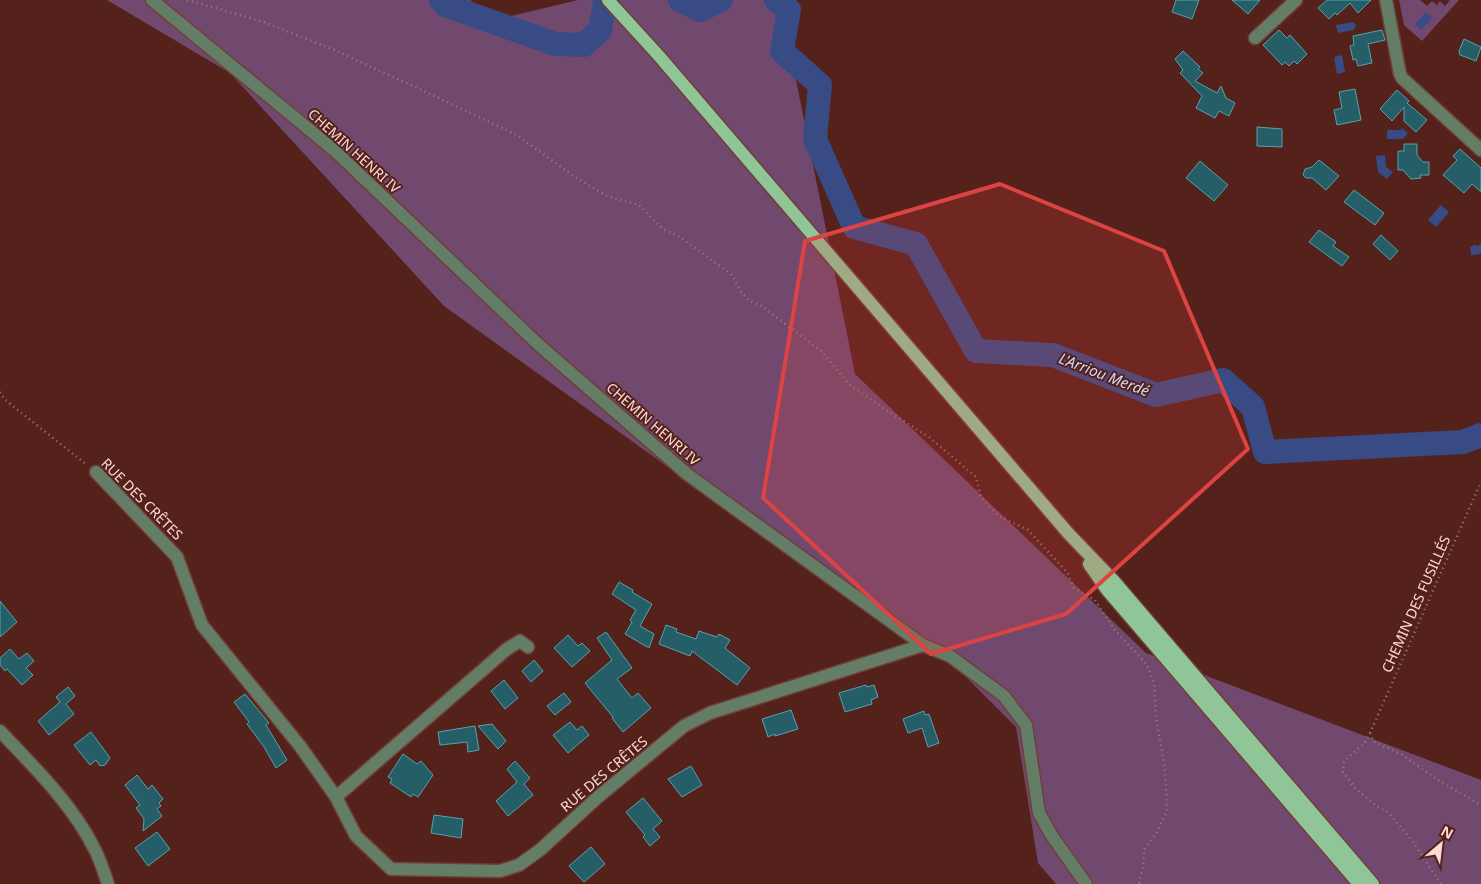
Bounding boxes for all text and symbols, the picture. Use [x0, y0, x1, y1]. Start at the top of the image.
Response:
street label: CHEMIN HENRI IV [304, 104, 405, 197]
water label: L'Arriou Merdé [1056, 348, 1153, 401]
street label: CHEMIN HENRI IV [603, 378, 704, 470]
street label: RUE DES CRÊTES [97, 454, 188, 544]
street label: CHEMIN DES FUSILLÉS [1377, 532, 1454, 675]
street label: RUE DES CRÊTES [556, 731, 652, 816]
north arrow [1416, 819, 1466, 869]
text: N [1438, 821, 1457, 843]

